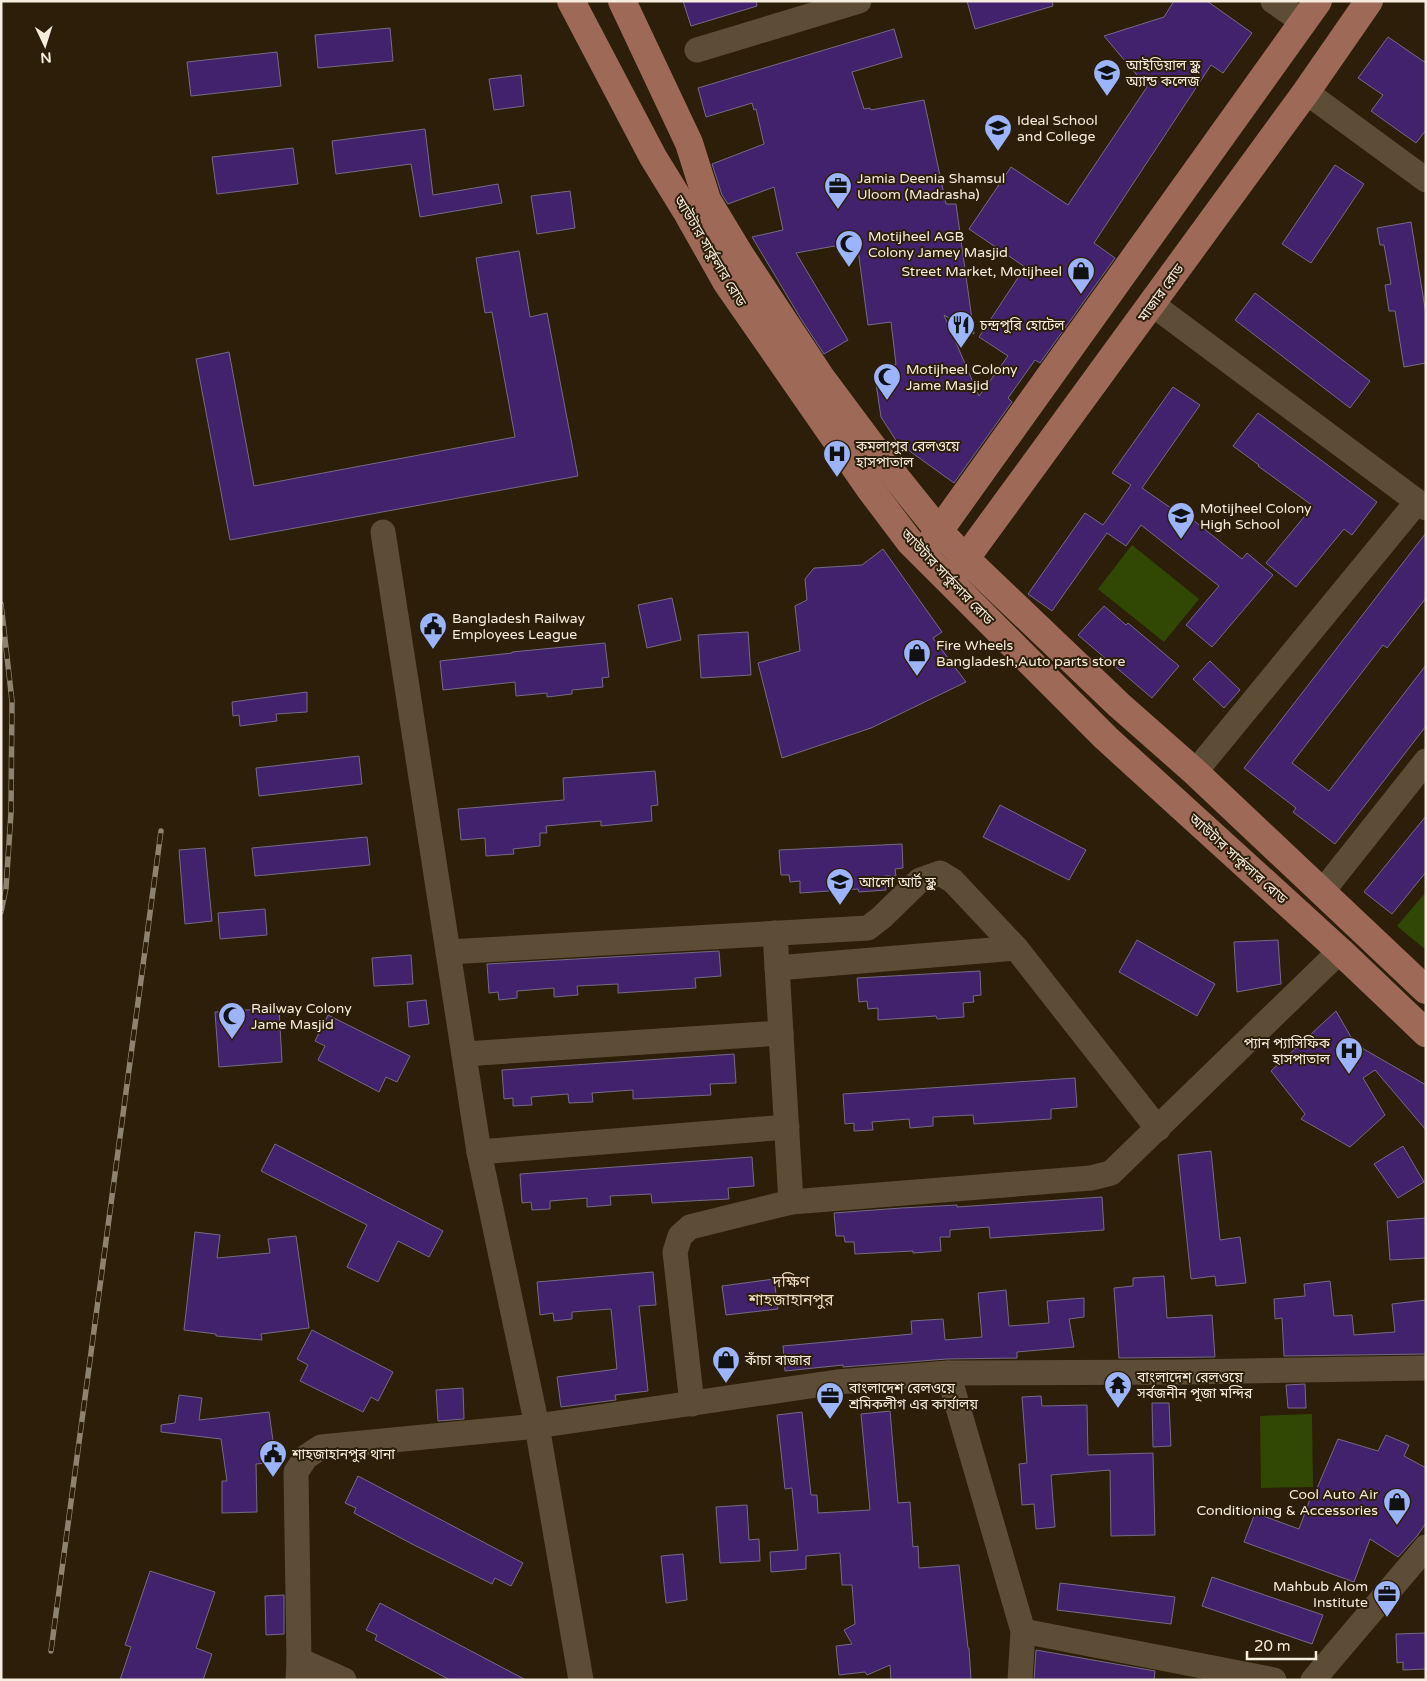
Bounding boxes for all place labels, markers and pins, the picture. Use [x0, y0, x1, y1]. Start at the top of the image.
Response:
place label: আইডিয়াল স্কুল অ্যান্ড কলেজ [1125, 57, 1201, 90]
school or university icon: আইডিয়াল স্কুল অ্যান্ড কলেজ [1092, 58, 1122, 97]
place label: Ideal School and College [1017, 112, 1098, 145]
school or university icon: Ideal School and College [983, 113, 1013, 152]
place label: Jamia Deenia Shamsul Uloom (Madrasha) [857, 170, 1005, 203]
office icon: Jamia Deenia Shamsul Uloom (Madrasha) [823, 171, 853, 210]
place label: Motijheel AGB Colony Jamey Masjid [868, 228, 1008, 261]
mosque icon: Motijheel AGB Colony Jamey Masjid [834, 229, 864, 268]
shop icon: Street Market, Motijheel [1066, 256, 1096, 295]
place label: Street Market, Motijheel [902, 263, 1062, 280]
restaurant icon: চন্দ্রপুরি হোটেল [946, 310, 976, 349]
place label: চন্দ্রপুরি হোটেল [979, 317, 1065, 334]
place label: Motijheel Colony Jame Masjid [906, 361, 1018, 394]
mosque icon: Motijheel Colony Jame Masjid [872, 362, 902, 401]
place label: কমলাপুর রেলওয়ে হাসপাতাল [855, 438, 960, 471]
hospital icon: কমলাপুর রেলওয়ে হাসপাতাল [822, 439, 852, 478]
place label: Motijheel Colony High School [1200, 500, 1312, 533]
school or university icon: Motijheel Colony High School [1166, 501, 1196, 540]
place label: Bangladesh Railway Employees League [452, 610, 585, 643]
public building icon: Bangladesh Railway Employees League [418, 611, 448, 650]
place label: Fire Wheels Bangladesh,Auto parts store [936, 637, 1125, 670]
shop icon: Fire Wheels Bangladesh,Auto parts store [902, 638, 932, 677]
school or university icon: আলো আর্ট স্কুল [825, 867, 855, 906]
place label: আলো আর্ট স্কুল [858, 873, 936, 891]
place label: Railway Colony Jame Masjid [251, 1000, 352, 1033]
mosque icon: Railway Colony Jame Masjid [217, 1001, 247, 1040]
place label: প্যান প্যাসিফিক হাসপাতাল [1244, 1035, 1331, 1068]
hospital icon: প্যান প্যাসিফিক হাসপাতাল [1334, 1036, 1364, 1075]
shop icon: কাঁচা বাজার [711, 1345, 741, 1384]
place label: কাঁচা বাজার [744, 1351, 812, 1369]
place label: বাংলাদেশ রেলওয়ে সর্বজনীন পূজা মন্দির [1136, 1369, 1253, 1402]
temple icon: বাংলাদেশ রেলওয়ে সর্বজনীন পূজা মন্দির [1103, 1370, 1133, 1409]
place label: বাংলাদেশ রেলওয়ে শ্রমিকলীগ এর কার্যালয় [848, 1380, 978, 1413]
office icon: বাংলাদেশ রেলওয়ে শ্রমিকলীগ এর কার্যালয় [815, 1381, 845, 1420]
public building icon: শাহজাহানপুর থানা [258, 1439, 288, 1478]
place label: শাহজাহানপুর থানা [291, 1446, 395, 1463]
place label: Cool Auto Air Conditioning & Accessories [1196, 1486, 1379, 1519]
shop icon: Cool Auto Air Conditioning & Accessories [1382, 1487, 1412, 1526]
place label: Mahbub Alom Institute [1273, 1578, 1368, 1611]
office icon: Mahbub Alom Institute [1372, 1579, 1402, 1618]

